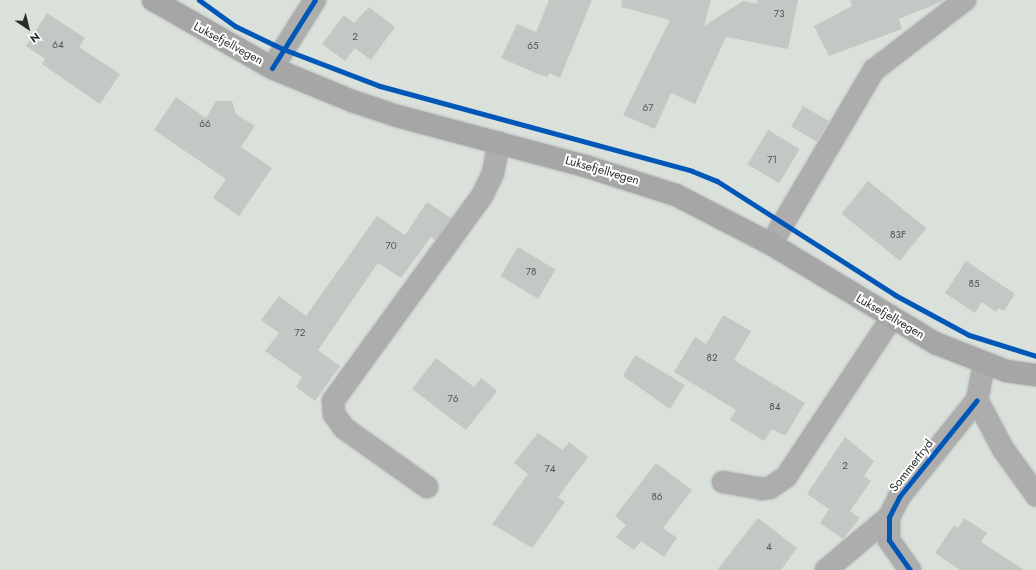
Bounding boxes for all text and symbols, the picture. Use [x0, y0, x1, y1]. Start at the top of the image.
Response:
north arrow [8, 8, 48, 48]
house number: 73 [774, 8, 784, 20]
street label: Luksefjellvegen [191, 20, 265, 68]
text: N [27, 29, 43, 47]
house number: 2 [352, 31, 358, 43]
house number: 64 [52, 39, 64, 51]
house number: 65 [527, 40, 539, 52]
house number: 67 [642, 102, 654, 114]
house number: 66 [199, 118, 211, 130]
street label: Luksefjellvegen [563, 154, 641, 188]
house number: 71 [767, 154, 777, 166]
house number: 83F [890, 229, 906, 241]
house number: 70 [385, 240, 397, 252]
house number: 78 [526, 266, 536, 278]
house number: 85 [968, 278, 980, 290]
street label: Luksefjellvegen [853, 292, 927, 342]
house number: 72 [295, 327, 305, 339]
house number: 82 [706, 352, 718, 364]
house number: 76 [447, 393, 459, 405]
house number: 84 [769, 401, 781, 413]
street label: Sommerfryd [887, 437, 937, 495]
house number: 2 [842, 460, 848, 472]
house number: 74 [544, 463, 556, 475]
house number: 86 [651, 491, 663, 503]
house number: 4 [766, 541, 772, 553]

